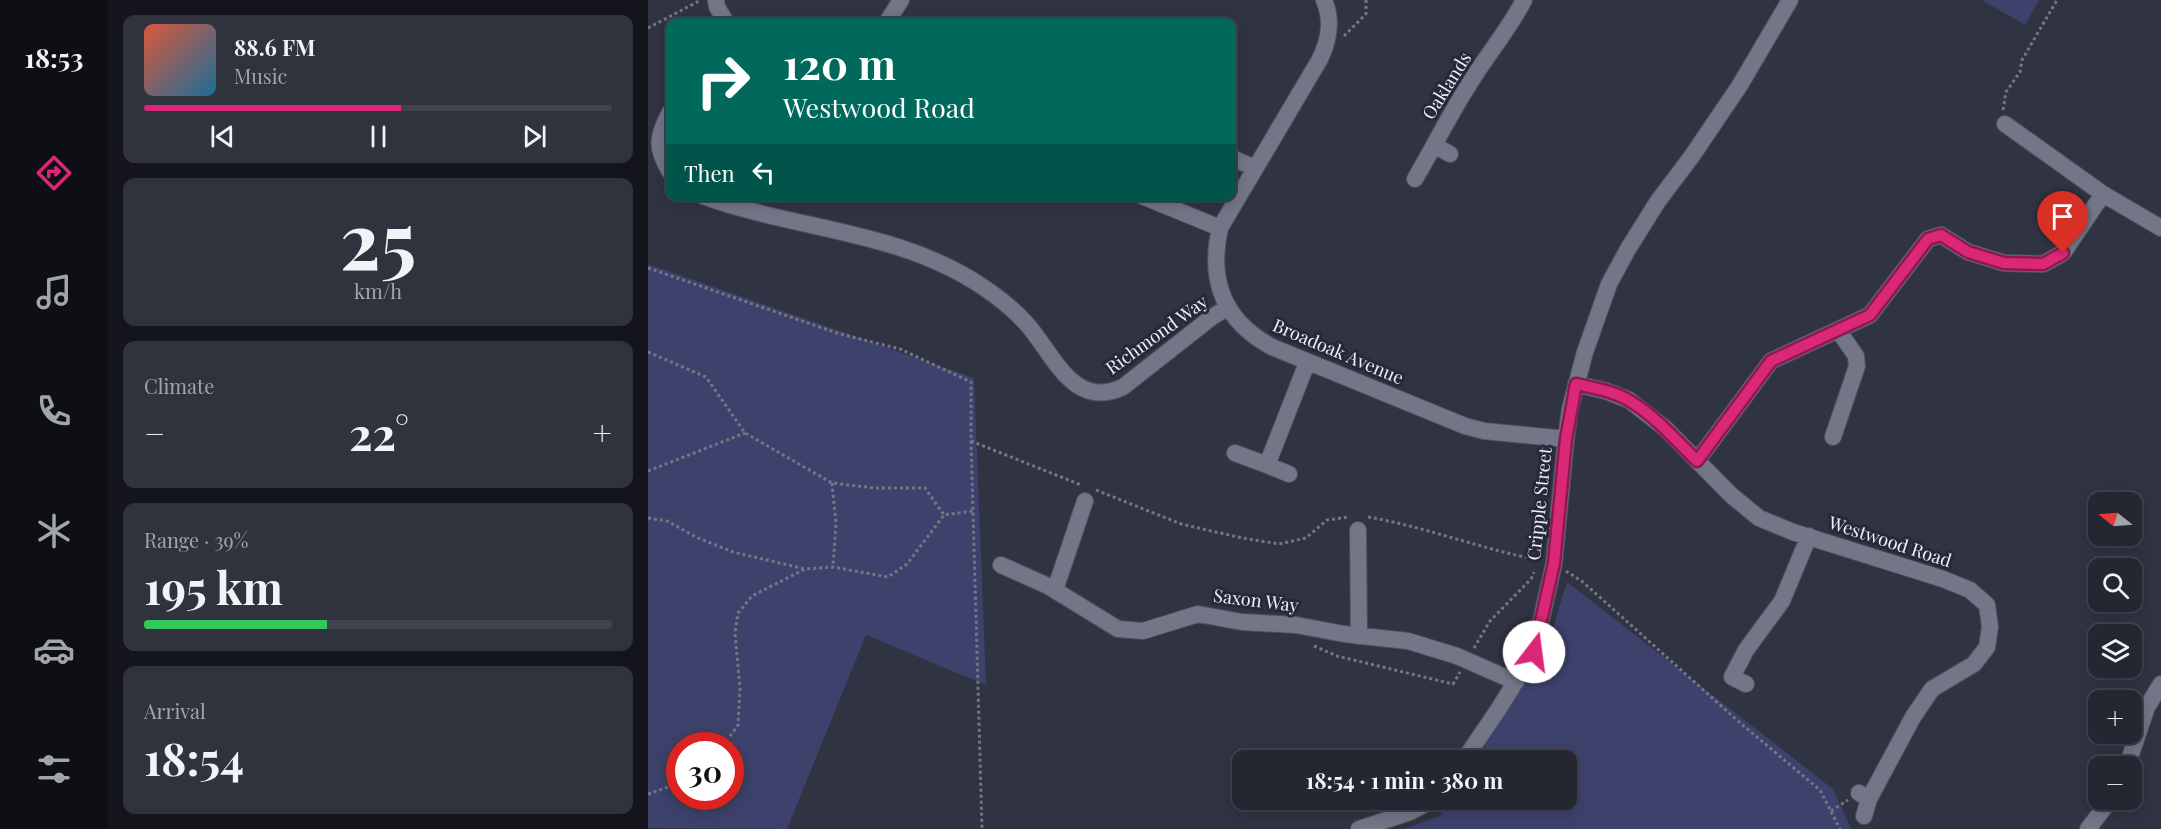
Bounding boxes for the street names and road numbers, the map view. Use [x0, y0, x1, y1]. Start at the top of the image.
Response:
street label: Oaklands [1416, 47, 1476, 124]
street label: Richmond Way [1101, 289, 1212, 379]
street label: Broadoak Avenue [1269, 313, 1407, 389]
street label: Cripple Street [1521, 446, 1557, 562]
street label: Westwood Road [1825, 510, 1955, 572]
street label: Saxon Way [1212, 583, 1300, 617]

